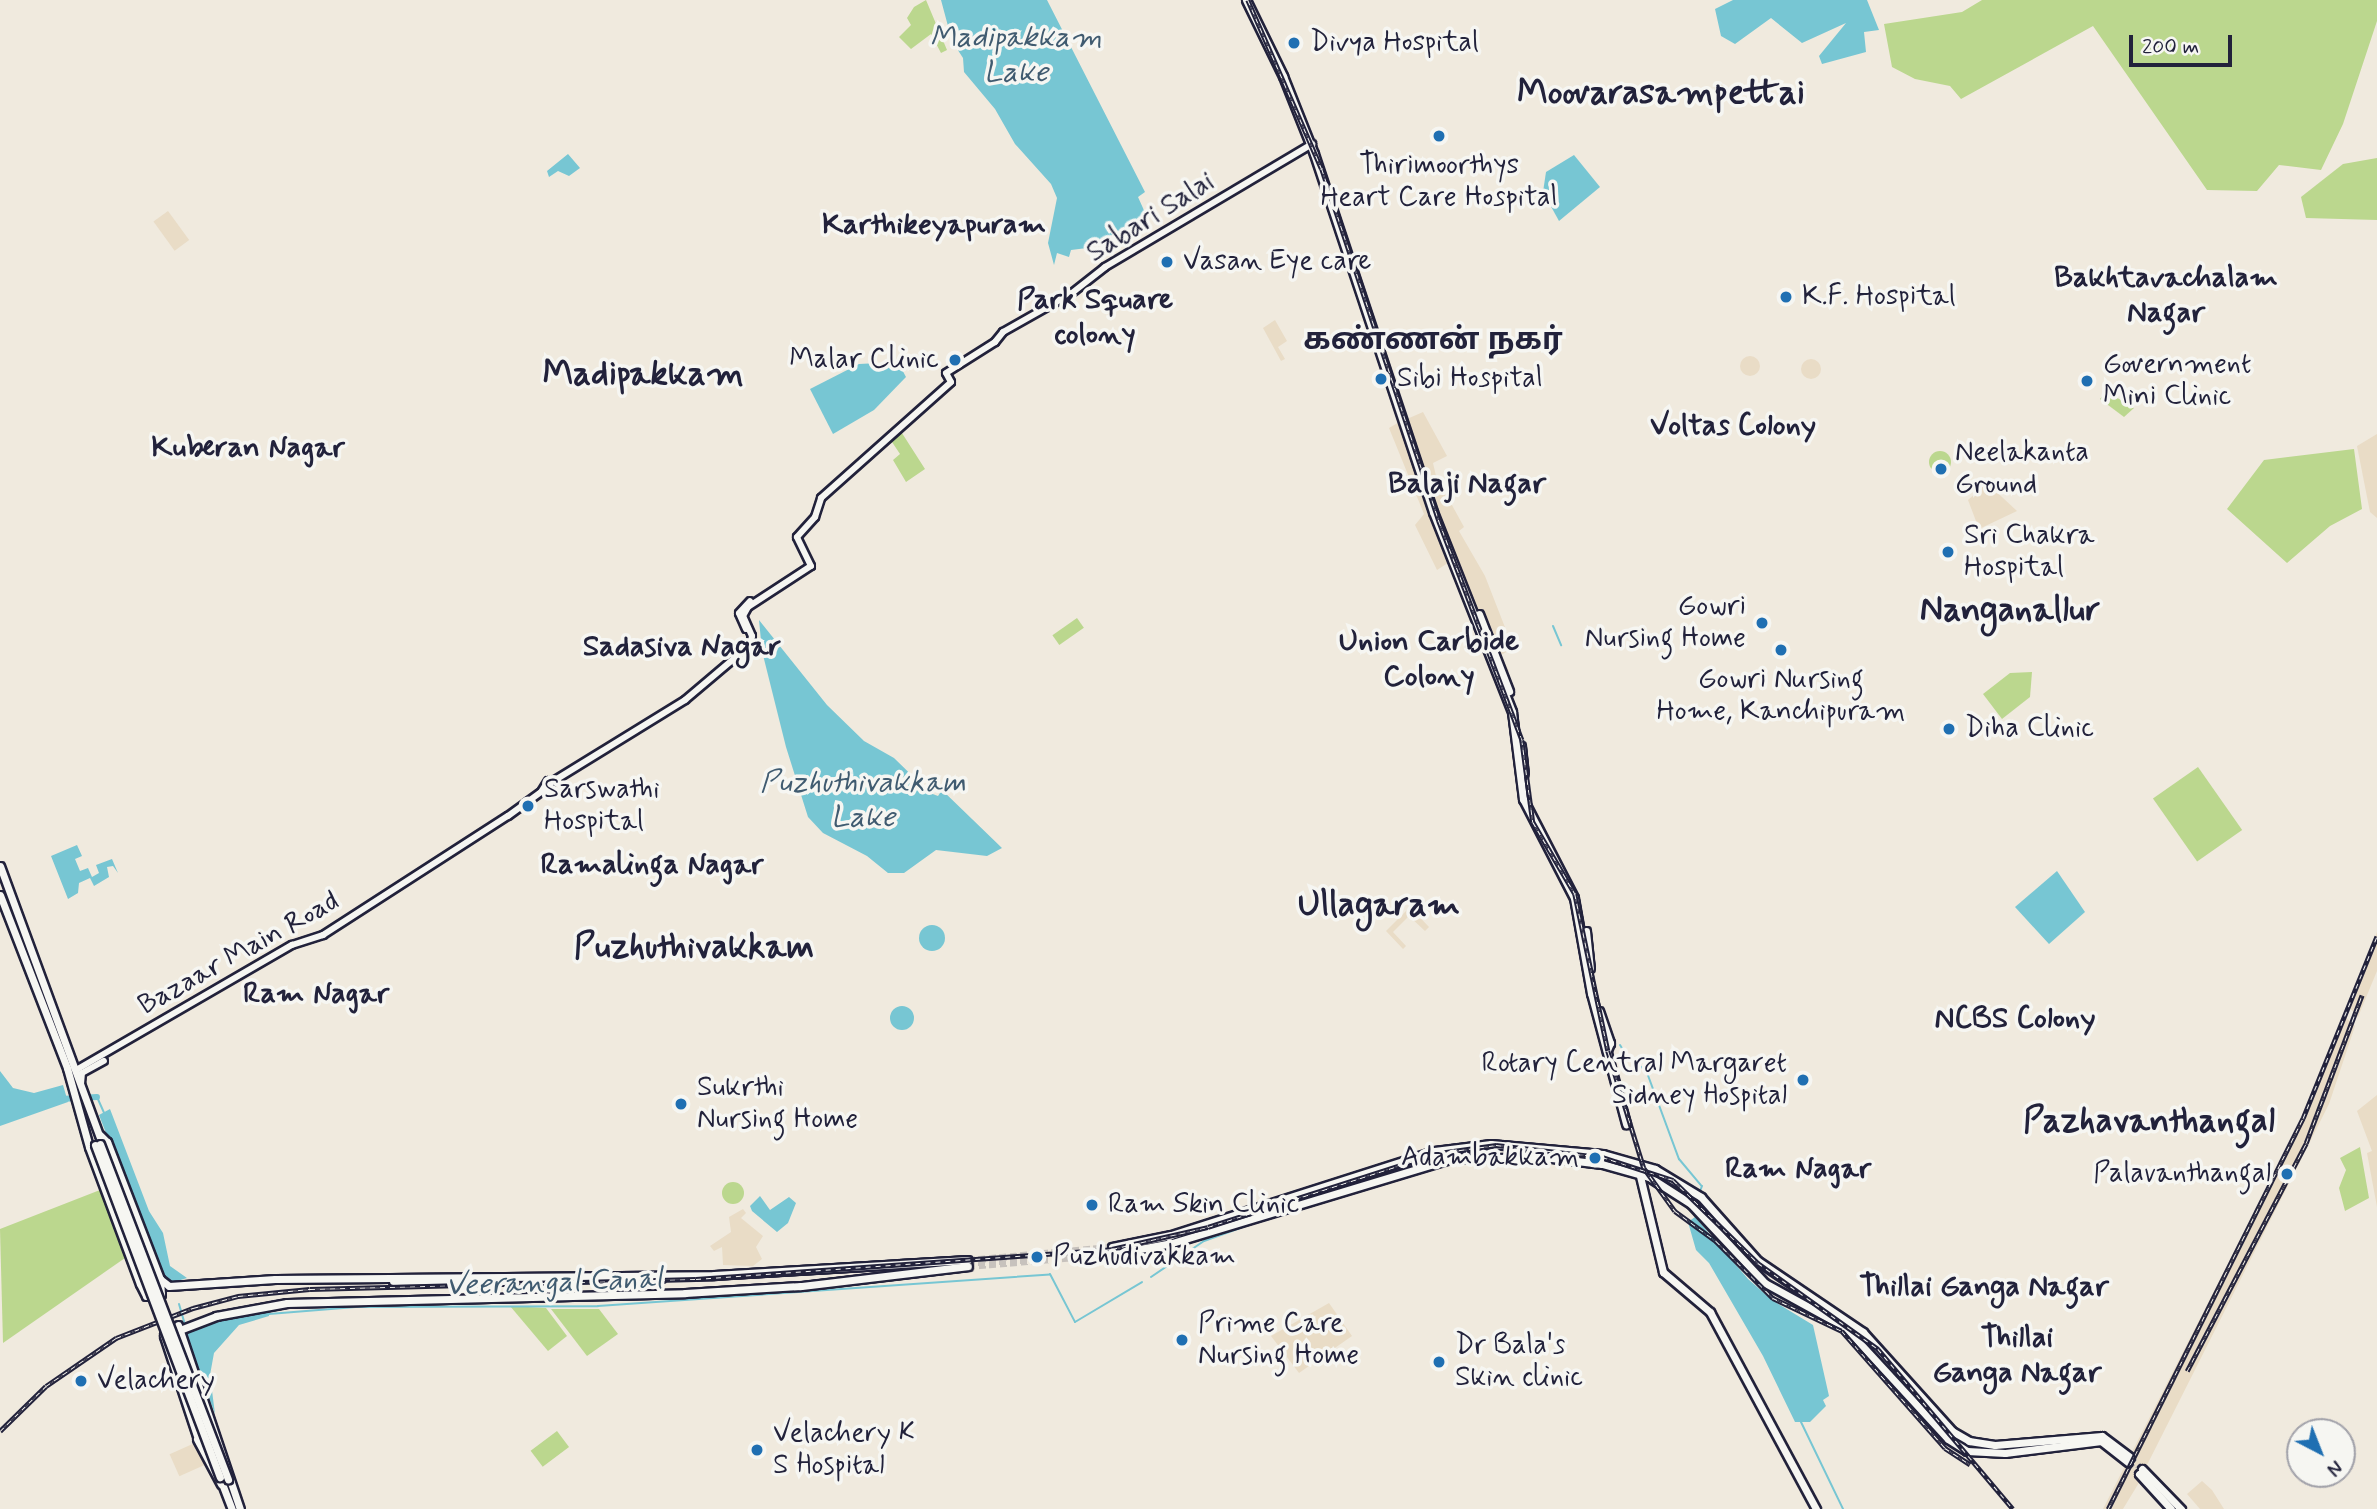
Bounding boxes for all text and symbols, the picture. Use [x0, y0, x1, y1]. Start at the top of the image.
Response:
water label: Madipakkam Lake [930, 20, 1102, 90]
scale bar [2132, 21, 2235, 65]
place label: Divya Hospital [1310, 26, 1483, 60]
marker: Divya Hospital [1284, 33, 1304, 53]
text: 200 m [2142, 33, 2199, 61]
district label: Moovarasampettai [1517, 72, 1805, 114]
marker: Thirimoorthys Heart Care Hospital [1429, 126, 1449, 146]
place label: Thirimoorthys Heart Care Hospital [1317, 149, 1561, 215]
street label: Sabari Salai [1081, 166, 1221, 270]
district label: Karthikeyapuram [822, 207, 1046, 243]
place label: Vasan Eye care [1183, 245, 1370, 279]
marker: Vasan Eye care [1157, 252, 1177, 272]
district label: Bakhtavachalam Nagar [2054, 260, 2278, 330]
place label: K.F. Hospital [1802, 280, 1956, 314]
district label: Park Square colony [1017, 282, 1173, 352]
marker: K.F. Hospital [1776, 287, 1796, 307]
district label: கண்ணன் நகர் [1303, 323, 1563, 359]
place label: Malar Clinic [789, 343, 939, 377]
place label: Government Mini Clinic [2103, 348, 2251, 414]
marker: Malar Clinic [945, 350, 965, 370]
district label: Madipakkam [542, 353, 744, 395]
place label: Sibi Hospital [1397, 362, 1549, 396]
marker: Sibi Hospital [1371, 369, 1391, 389]
marker: Government Mini Clinic [2077, 371, 2097, 391]
district label: Voltas Colony [1643, 408, 1823, 444]
district label: Kuberan Nagar [151, 430, 345, 466]
place label: Neelakanta Ground [1955, 436, 2089, 502]
marker: Neelakanta Ground [1933, 461, 1949, 477]
district label: Balaji Nagar [1388, 466, 1546, 502]
place label: Sri Chakra Hospital [1964, 519, 2092, 585]
marker: Sri Chakra Hospital [1938, 542, 1958, 562]
district label: Nanganallur [1920, 589, 2100, 631]
place label: Gowri Nursing Home [1580, 590, 1746, 656]
marker: Gowri Nursing Home [1752, 613, 1772, 633]
district label: Union Carbide Colony [1340, 624, 1518, 694]
district label: Sadasiva Nagar [584, 629, 780, 665]
marker: Gowri Nursing Home, Kanchipuram [1771, 640, 1791, 660]
place label: Gowri Nursing Home, Kanchipuram [1658, 663, 1904, 729]
place label: Diha Clinic [1965, 712, 2096, 746]
marker: Diha Clinic [1939, 719, 1959, 739]
water label: Puzhuthivakkam Lake [760, 765, 966, 836]
place label: Sarswathi Hospital [544, 773, 660, 839]
marker: Sarswathi Hospital [518, 796, 538, 816]
district label: Ramalinga Nagar [540, 847, 764, 883]
district label: Ullagaram [1298, 884, 1460, 926]
street label: Bazaar Main Road [133, 885, 345, 1023]
district label: Puzhuthivakkam [574, 926, 814, 968]
district label: Ram Nagar [242, 976, 390, 1012]
district label: NCBS Colony [1928, 1001, 2102, 1037]
place label: Rotary Central Margaret Sidney Hospital [1490, 1047, 1787, 1113]
marker: Rotary Central Margaret Sidney Hospital [1793, 1070, 1813, 1090]
place label: Sukrthi Nursing Home [697, 1071, 863, 1137]
marker: Sukrthi Nursing Home [671, 1094, 691, 1114]
district label: Pazhavanthangal [2023, 1100, 2275, 1142]
place label: Adambakkam [1401, 1141, 1579, 1175]
marker: Adambakkam [1585, 1148, 1605, 1168]
district label: Ram Nagar [1724, 1151, 1872, 1187]
place label: Palavanthangal [2093, 1157, 2271, 1191]
marker: Palavanthangal [2277, 1164, 2297, 1184]
place label: Ram Skin Clinic [1108, 1188, 1310, 1222]
marker: Ram Skin Clinic [1082, 1195, 1102, 1215]
place label: Puzhudivakkam [1053, 1240, 1236, 1274]
marker: Puzhudivakkam [1027, 1247, 1047, 1267]
water label: Veerangal Canal [445, 1261, 663, 1305]
district label: Thillai Ganga Nagar [1861, 1269, 2107, 1305]
place label: Prime Care Nursing Home [1198, 1307, 1364, 1373]
district label: Thillai Ganga Nagar [1934, 1320, 2100, 1390]
place label: Dr Bala's Skin clinic [1455, 1329, 1583, 1395]
marker: Prime Care Nursing Home [1172, 1330, 1192, 1350]
marker: Dr Bala's Skin clinic [1429, 1352, 1449, 1372]
place label: Velachery [97, 1364, 215, 1398]
marker: Velachery [71, 1371, 91, 1391]
place label: Velachery K S Hospital [773, 1417, 918, 1483]
north arrow [2286, 1418, 2356, 1488]
marker: Velachery K S Hospital [747, 1440, 767, 1460]
text: N [2321, 1454, 2347, 1481]

